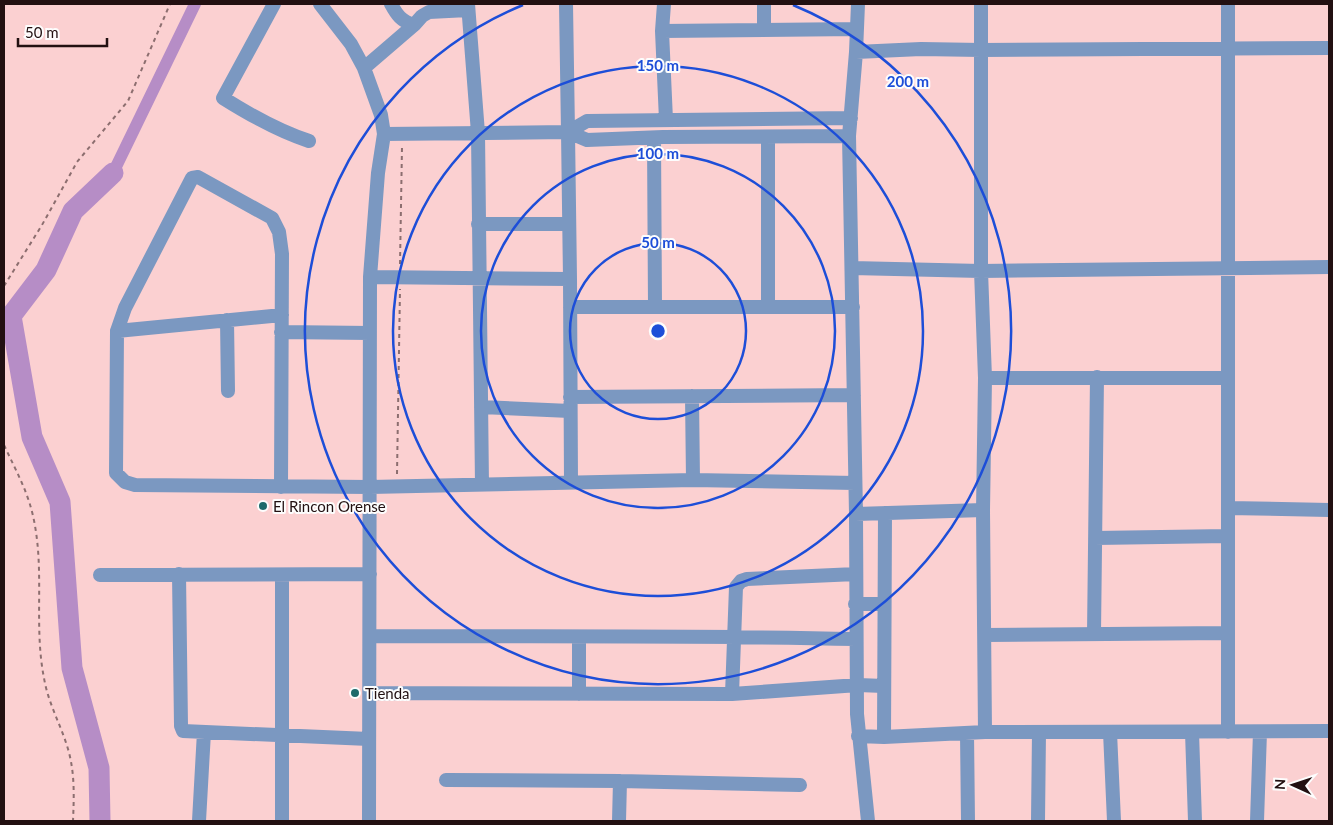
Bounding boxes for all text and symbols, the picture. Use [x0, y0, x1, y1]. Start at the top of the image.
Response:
scale bar [18, 15, 106, 47]
text: 50 m [25, 23, 59, 41]
text: 150 m [637, 56, 679, 74]
text: 200 m [887, 72, 929, 90]
text: 100 m [637, 144, 679, 162]
text: 50 m [641, 233, 675, 251]
centre of rings [649, 322, 667, 340]
place label: El Rincon Orense [273, 497, 386, 515]
marker: El Rincon Orense [257, 500, 269, 512]
place label: Tienda [365, 684, 410, 702]
marker: Tienda [349, 687, 361, 699]
north arrow [1268, 760, 1318, 810]
text: N [1271, 778, 1288, 790]

